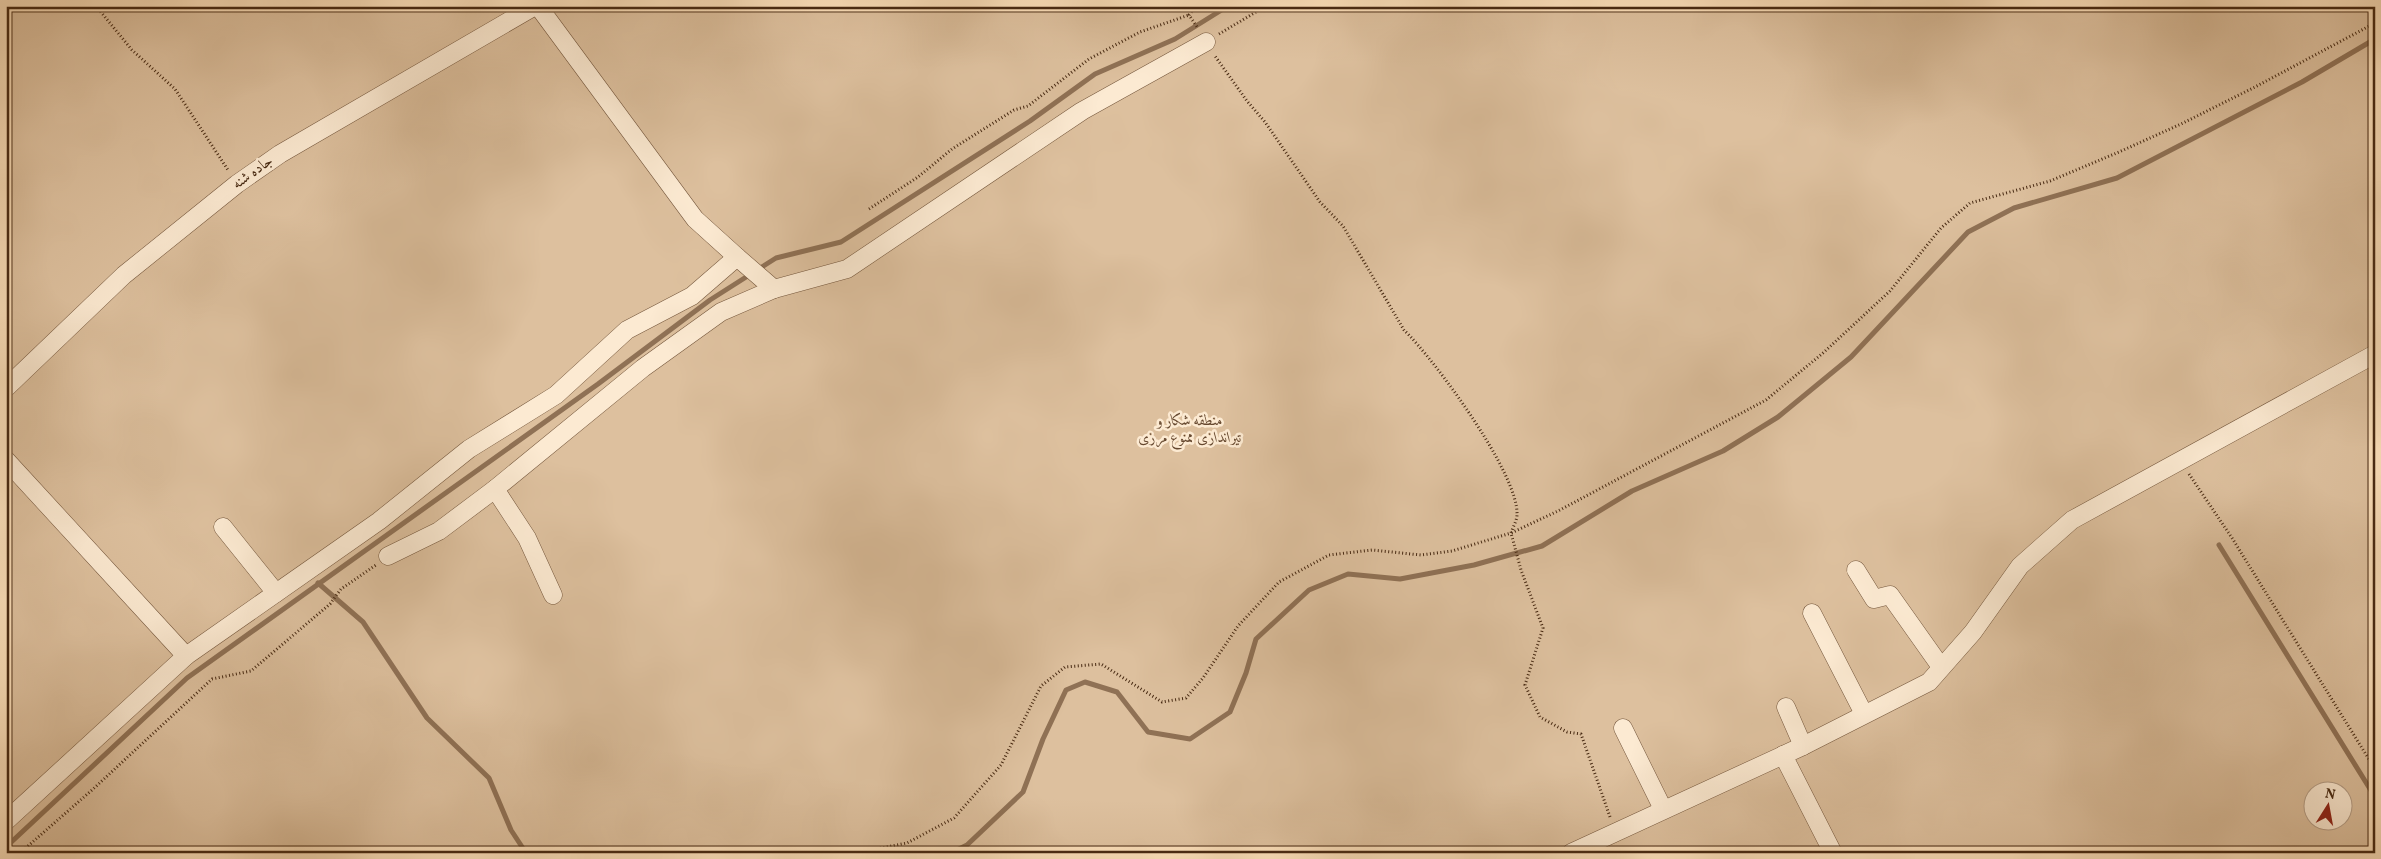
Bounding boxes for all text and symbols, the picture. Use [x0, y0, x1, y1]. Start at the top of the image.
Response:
street label: جاده شنه [228, 151, 278, 195]
park label: منطقه شکار و تیراندازی ممنوع مرزی [1138, 411, 1242, 450]
north arrow [2304, 782, 2354, 832]
text: N [2323, 784, 2337, 805]

